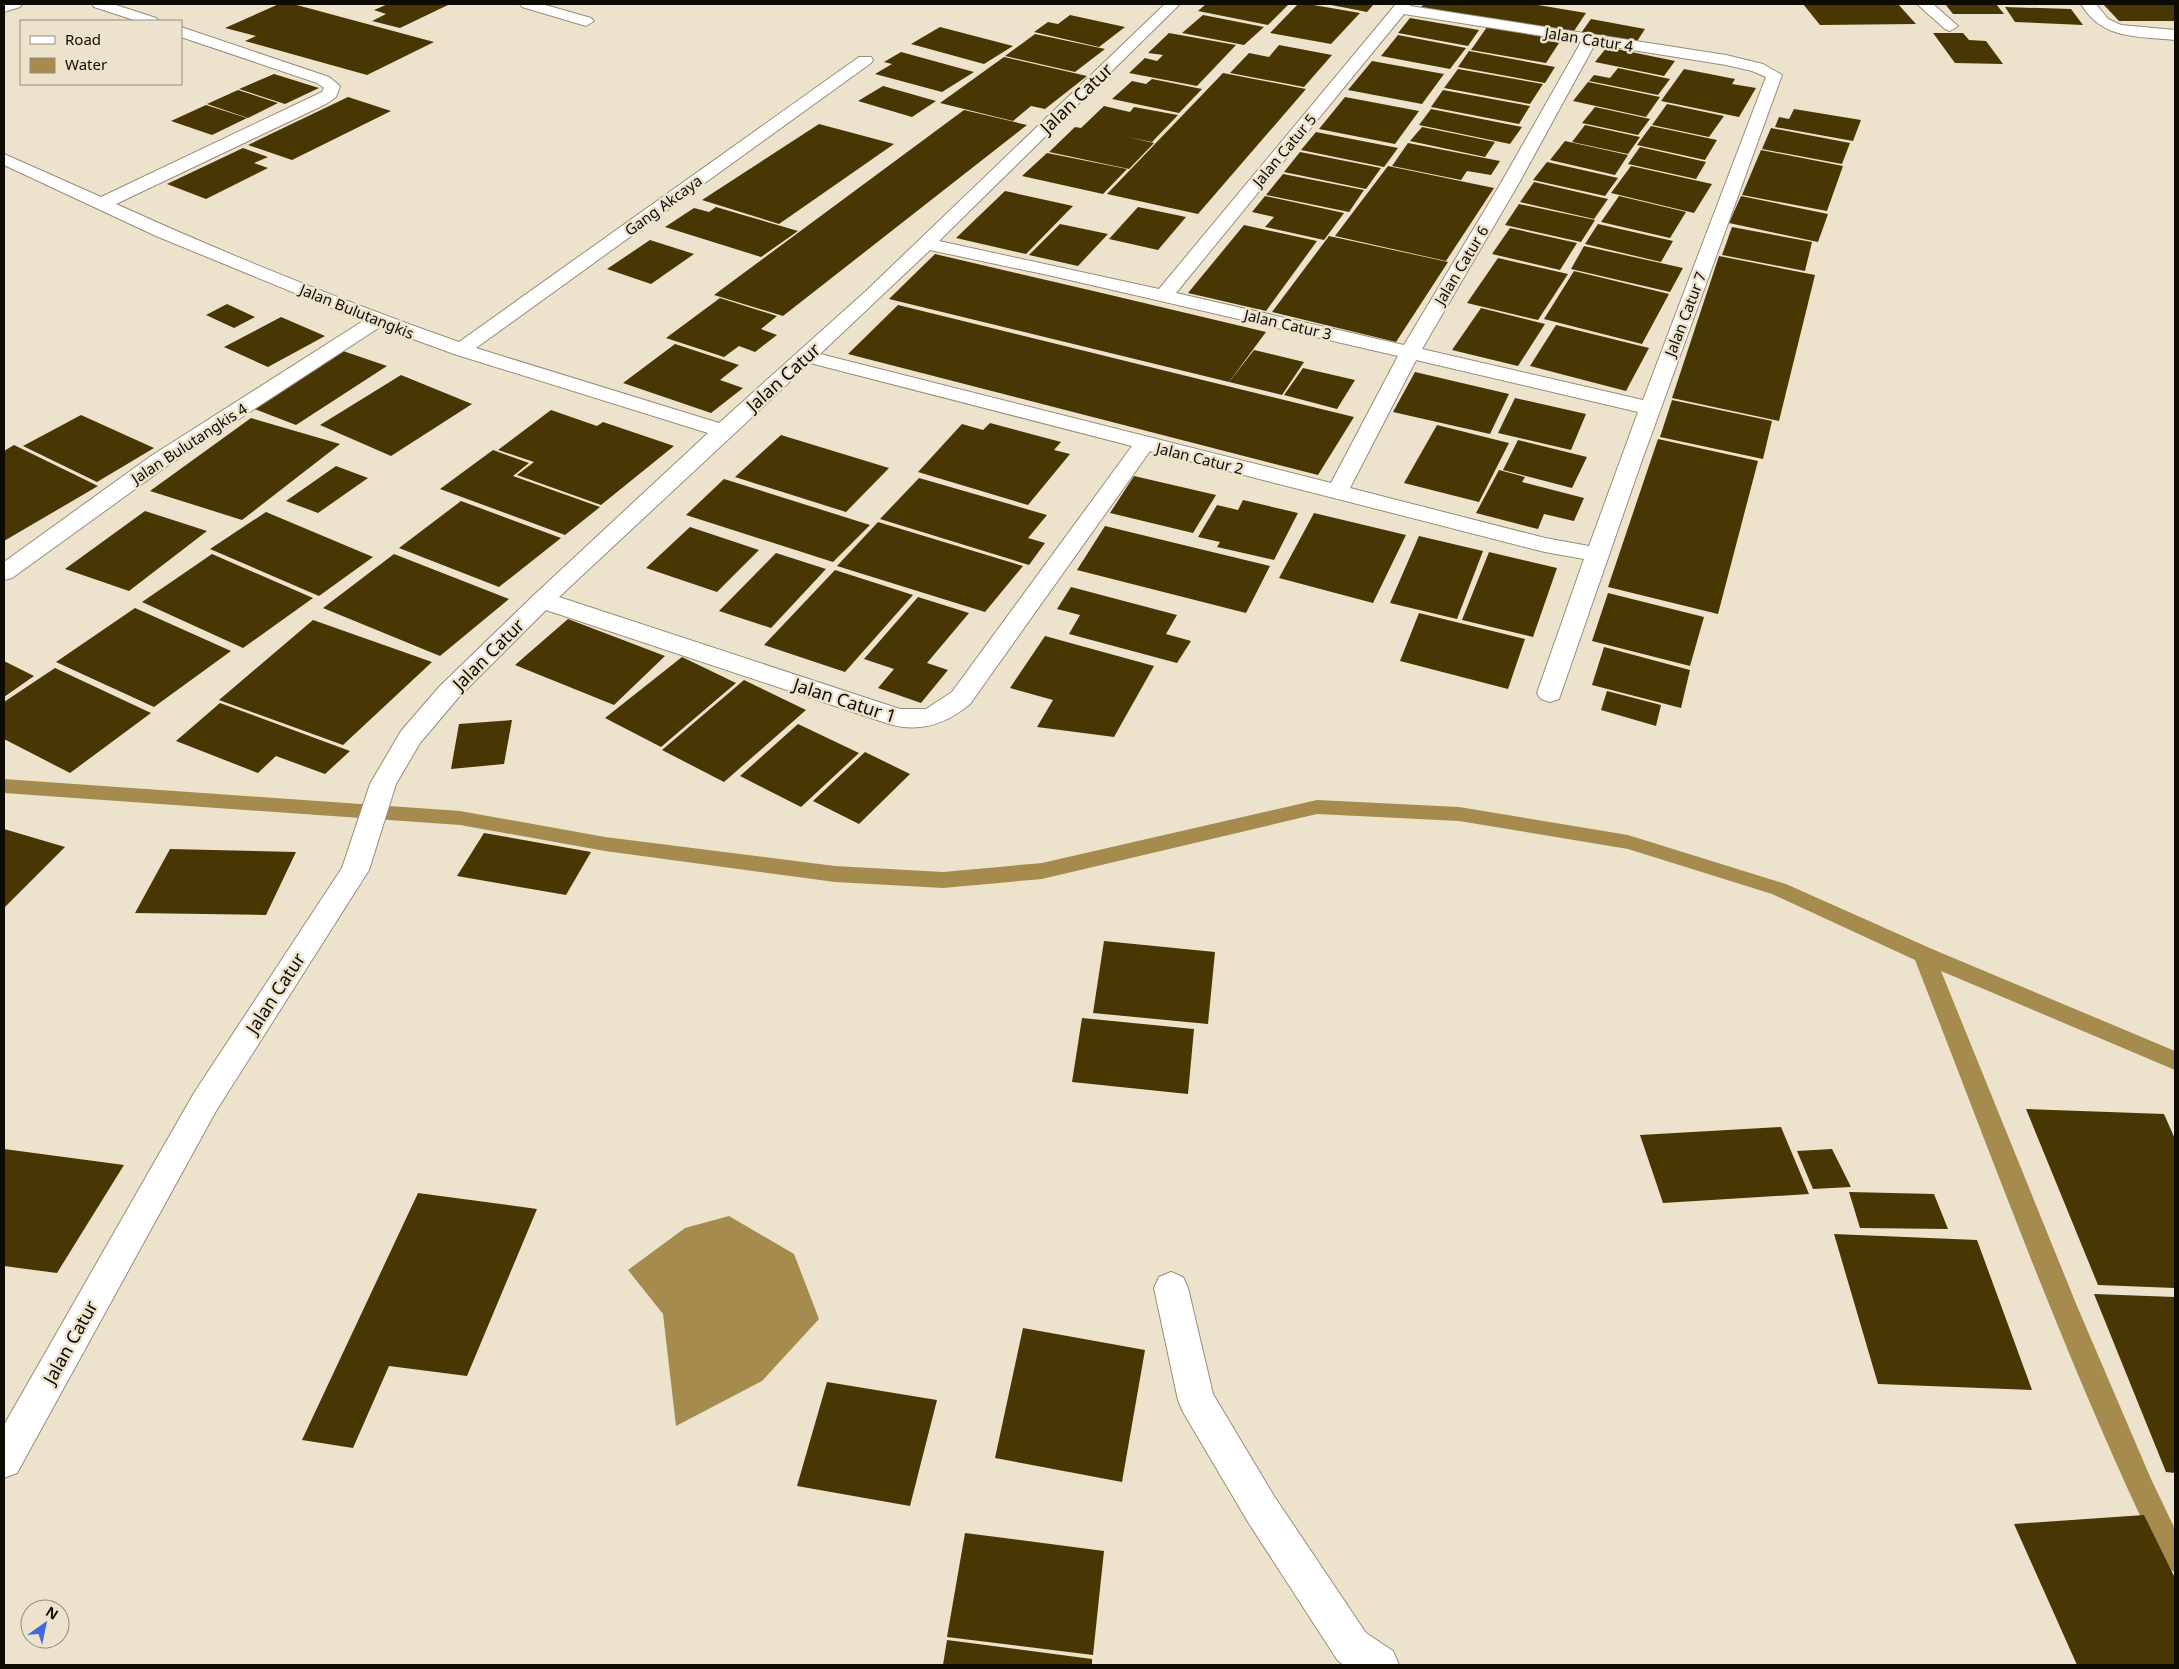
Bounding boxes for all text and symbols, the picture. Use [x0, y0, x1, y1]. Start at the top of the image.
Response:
legend [20, 20, 182, 85]
street label: Jalan Catur 4 [1541, 22, 1635, 56]
text: Road [65, 29, 101, 49]
text: Water [65, 54, 107, 74]
street label: Jalan Catur [1033, 57, 1118, 140]
street label: Jalan Catur 5 [1246, 109, 1320, 192]
street label: Gang Akcaya [620, 170, 706, 240]
street label: Jalan Catur 6 [1428, 222, 1493, 310]
street label: Jalan Catur 7 [1659, 269, 1710, 361]
street label: Jalan Bulutangkis [295, 278, 417, 343]
street label: Jalan Catur 3 [1240, 304, 1334, 344]
street label: Jalan Catur [739, 337, 826, 418]
street label: Jalan Bulutangkis 4 [126, 398, 251, 489]
street label: Jalan Catur 2 [1152, 437, 1246, 478]
street label: Jalan Catur [446, 613, 529, 696]
street label: Jalan Catur 1 [788, 671, 900, 728]
street label: Jalan Catur [239, 947, 310, 1040]
street label: Jalan Catur [36, 1295, 103, 1390]
north arrow [20, 1599, 70, 1649]
text: N [42, 1602, 62, 1624]

